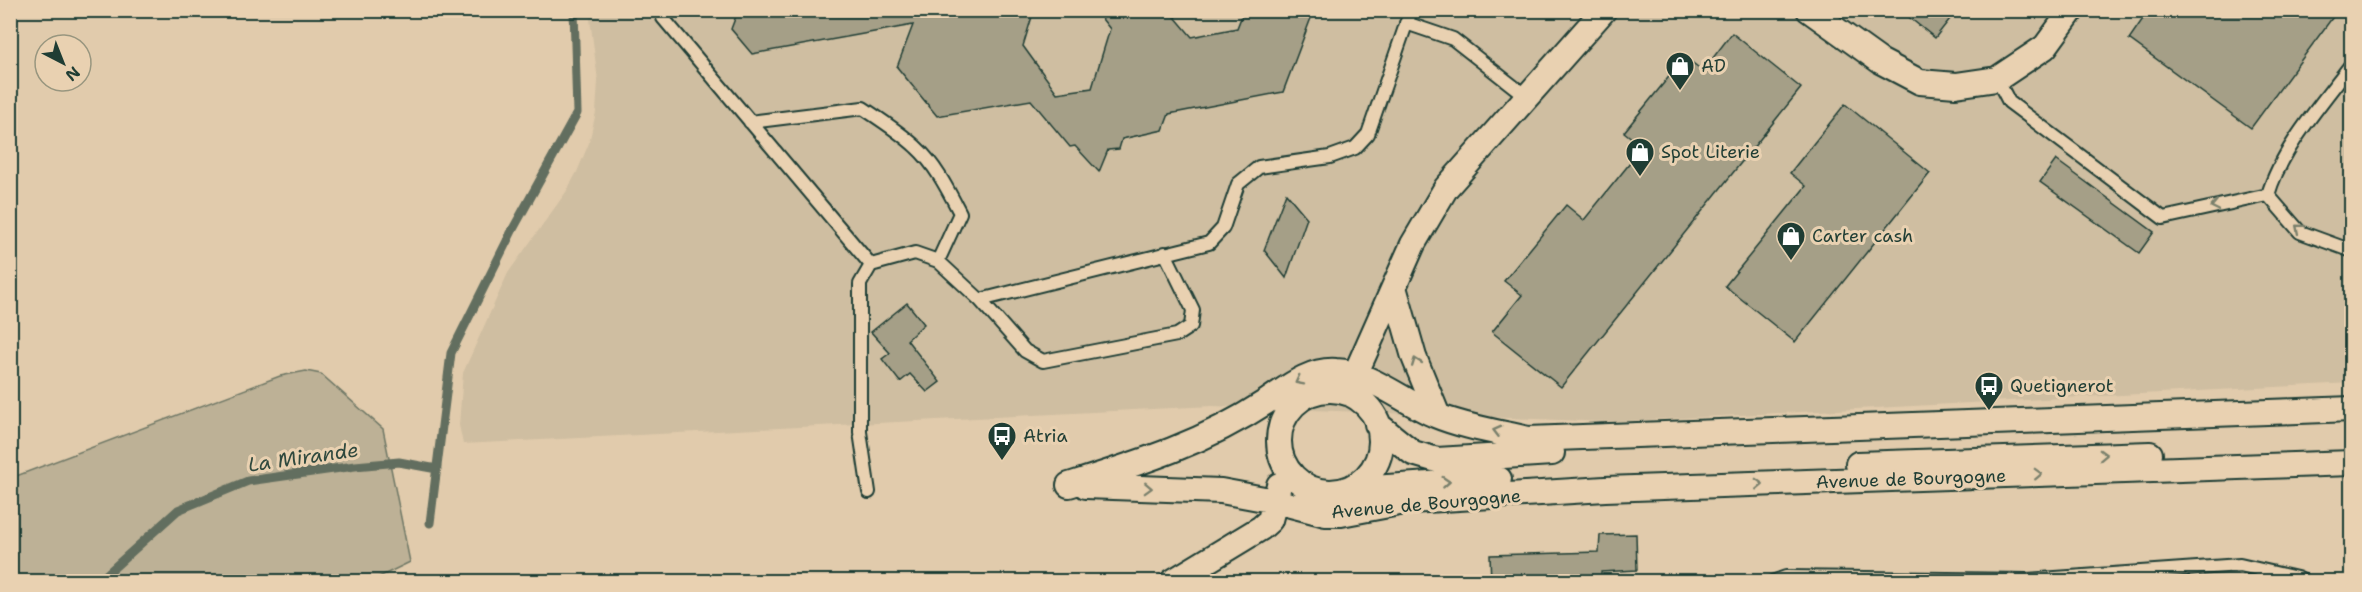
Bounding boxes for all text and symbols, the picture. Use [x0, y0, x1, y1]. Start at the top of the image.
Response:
north arrow [33, 33, 93, 93]
shop icon: AD [1664, 50, 1696, 92]
place label: AD [1701, 54, 1726, 78]
text: N [61, 62, 84, 86]
shop icon: Spot Literie [1624, 136, 1656, 178]
place label: Spot Literie [1661, 140, 1760, 164]
one-way arrow [2210, 199, 2220, 212]
shop icon: Carter cash [1775, 220, 1807, 262]
place label: Carter cash [1812, 224, 1913, 248]
one-way arrow [2294, 224, 2305, 235]
one-way arrow [1411, 357, 1424, 367]
bus stop icon: Quetignerot [1973, 370, 2005, 412]
one-way arrow [1294, 374, 1305, 385]
place label: Quetignerot [2010, 374, 2114, 398]
bus stop icon: Atria [986, 420, 1018, 462]
place label: Atria [1023, 424, 1068, 448]
one-way arrow [1492, 426, 1502, 439]
water label: La Mirande [246, 436, 360, 478]
one-way arrow [2098, 449, 2107, 461]
street label: Avenue de Bourgogne [1815, 464, 2007, 494]
one-way arrow [2033, 468, 2042, 481]
one-way arrow [1442, 476, 1451, 489]
one-way arrow [1754, 478, 1763, 490]
one-way arrow [1144, 482, 1153, 494]
street label: Avenue de Bourgogne [1330, 484, 1522, 524]

